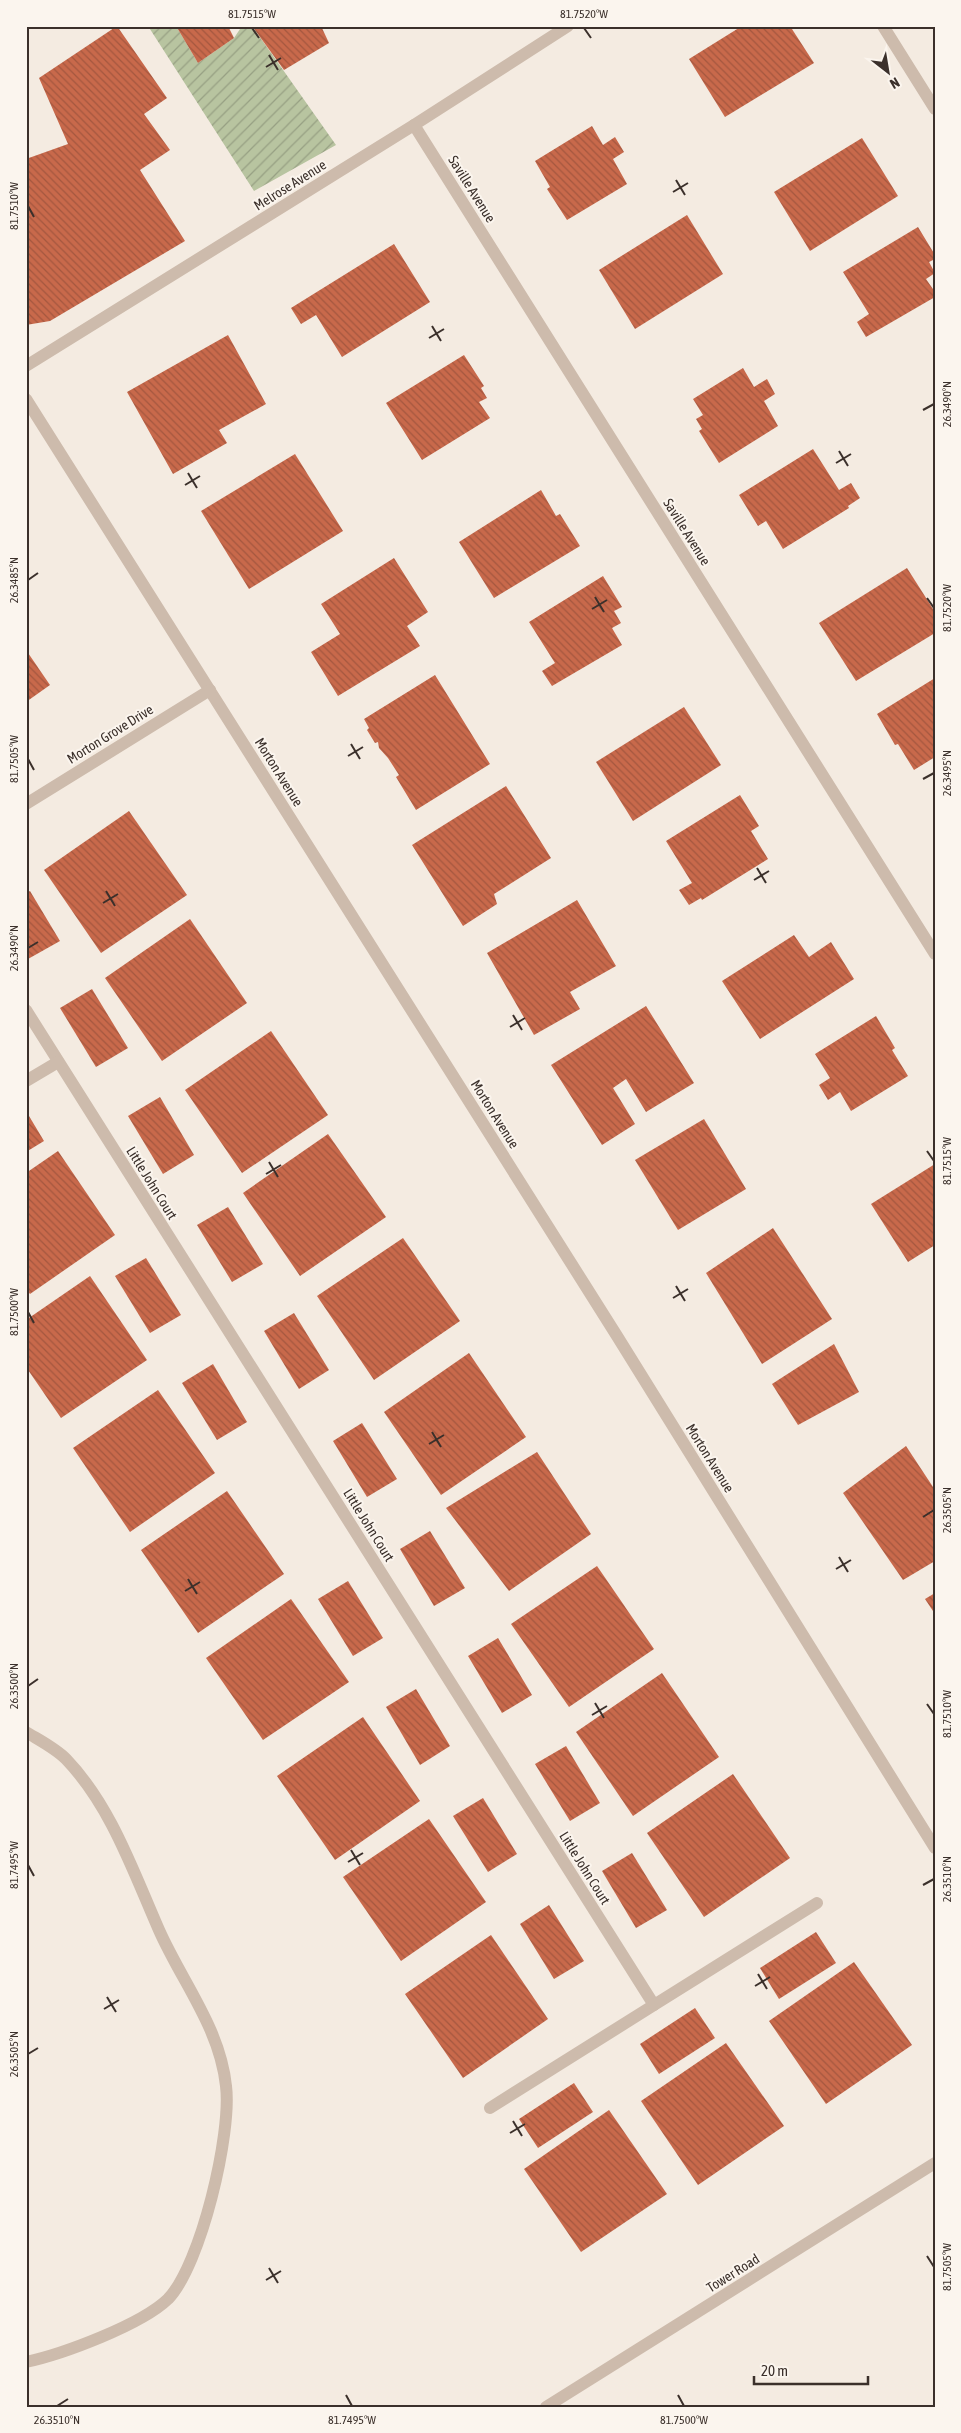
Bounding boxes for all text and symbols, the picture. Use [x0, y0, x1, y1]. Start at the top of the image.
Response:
text: 81.7515°W [228, 7, 276, 21]
text: 81.7520°W [560, 7, 608, 21]
north arrow [864, 48, 914, 98]
text: N [887, 74, 902, 92]
street label: Saville Avenue [445, 153, 499, 225]
street label: Melrose Avenue [251, 156, 329, 214]
text: 81.7510°W [7, 182, 21, 230]
text: 26.3490°N [940, 381, 954, 427]
street label: Saville Avenue [660, 496, 714, 568]
text: 26.3485°N [7, 557, 21, 603]
text: 81.7520°W [940, 584, 954, 632]
street label: Morton Grove Drive [64, 701, 156, 767]
text: 81.7505°W [7, 735, 21, 783]
street label: Morton Avenue [252, 735, 306, 809]
text: 26.3495°N [940, 750, 954, 796]
text: 26.3490°N [7, 925, 21, 971]
street label: Morton Avenue [468, 1077, 522, 1151]
text: 81.7515°W [940, 1137, 954, 1185]
street label: Little John Court [123, 1144, 181, 1222]
text: 81.7500°W [7, 1288, 21, 1336]
street label: Morton Avenue [683, 1421, 737, 1495]
street label: Little John Court [340, 1486, 398, 1564]
text: 26.3505°N [940, 1487, 954, 1533]
text: 26.3500°N [7, 1663, 21, 1709]
text: 81.7510°W [940, 1690, 954, 1738]
street label: Little John Court [556, 1829, 614, 1907]
text: 81.7495°W [7, 1841, 21, 1889]
text: 26.3510°N [940, 1856, 954, 1902]
text: 26.3505°N [7, 2031, 21, 2077]
text: 81.7505°W [940, 2243, 954, 2291]
street label: Tower Road [704, 2251, 762, 2295]
scale bar [754, 2353, 867, 2385]
text: 20 m [761, 2362, 788, 2379]
text: 26.3510°N [34, 2413, 80, 2427]
text: 81.7495°W [328, 2413, 376, 2427]
text: 81.7500°W [660, 2413, 708, 2427]

